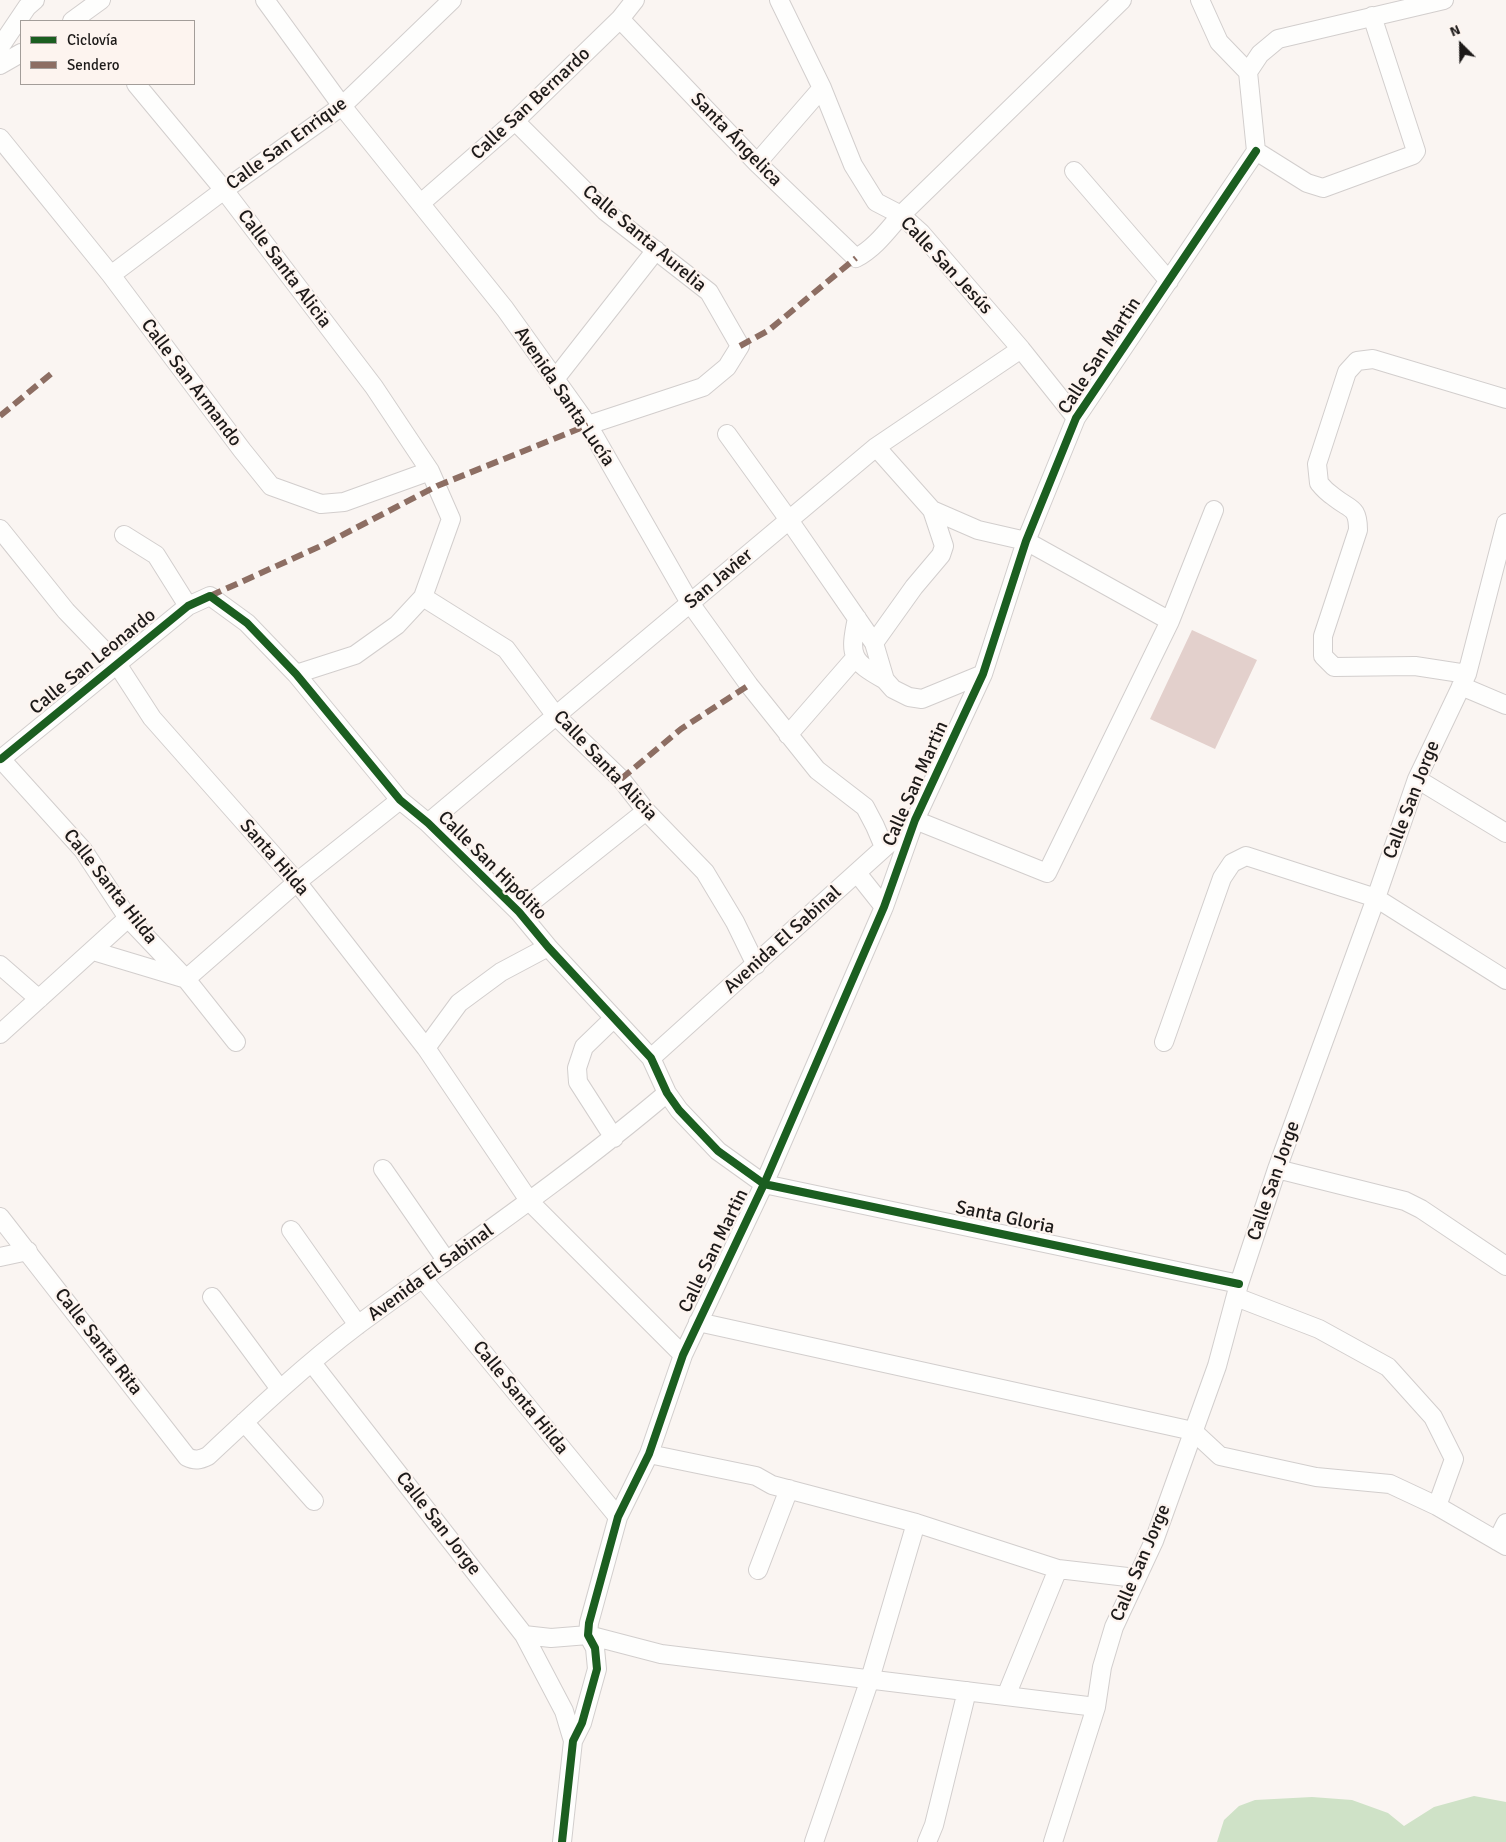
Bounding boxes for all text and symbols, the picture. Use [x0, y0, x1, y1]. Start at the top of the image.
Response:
legend [20, 20, 195, 85]
north arrow [1436, 20, 1486, 70]
text: N [1447, 21, 1463, 40]
text: Ciclovía [67, 31, 118, 49]
street label: Calle San Bernardo [467, 43, 595, 165]
text: Sendero [67, 56, 120, 74]
street label: Santa Ángelica [686, 88, 786, 192]
street label: Calle San Enrique [222, 93, 352, 195]
street label: Calle Santa Aurelia [577, 181, 711, 297]
street label: Calle Santa Alicia [232, 205, 336, 333]
street label: Calle San Jesús [895, 212, 997, 320]
street label: Calle San Martin [1054, 293, 1146, 419]
street label: Calle San Armando [136, 315, 246, 451]
street label: Avenida Santa Lucía [509, 323, 619, 471]
street label: San Javier [680, 544, 758, 614]
street label: Calle San Leonardo [25, 604, 161, 720]
street label: Calle Santa Alicia [548, 706, 662, 826]
street label: Calle San Martin [878, 718, 954, 850]
street label: Calle San Jorge [1379, 738, 1445, 862]
street label: Calle San Hipólito [433, 807, 551, 925]
street label: Santa Hilda [235, 815, 313, 901]
street label: Calle Santa Hilda [58, 825, 162, 949]
street label: Avenida El Sabinal [720, 881, 846, 999]
street label: Calle San Jorge [1243, 1118, 1305, 1244]
street label: Calle San Martin [674, 1185, 754, 1317]
street label: Santa Gloria [953, 1196, 1057, 1240]
street label: Avenida El Sabinal [364, 1220, 498, 1326]
street label: Calle Santa Rita [49, 1284, 147, 1400]
street label: Calle Santa Hilda [467, 1337, 573, 1459]
street label: Calle San Jorge [391, 1468, 485, 1580]
street label: Calle San Jorge [1106, 1501, 1176, 1625]

